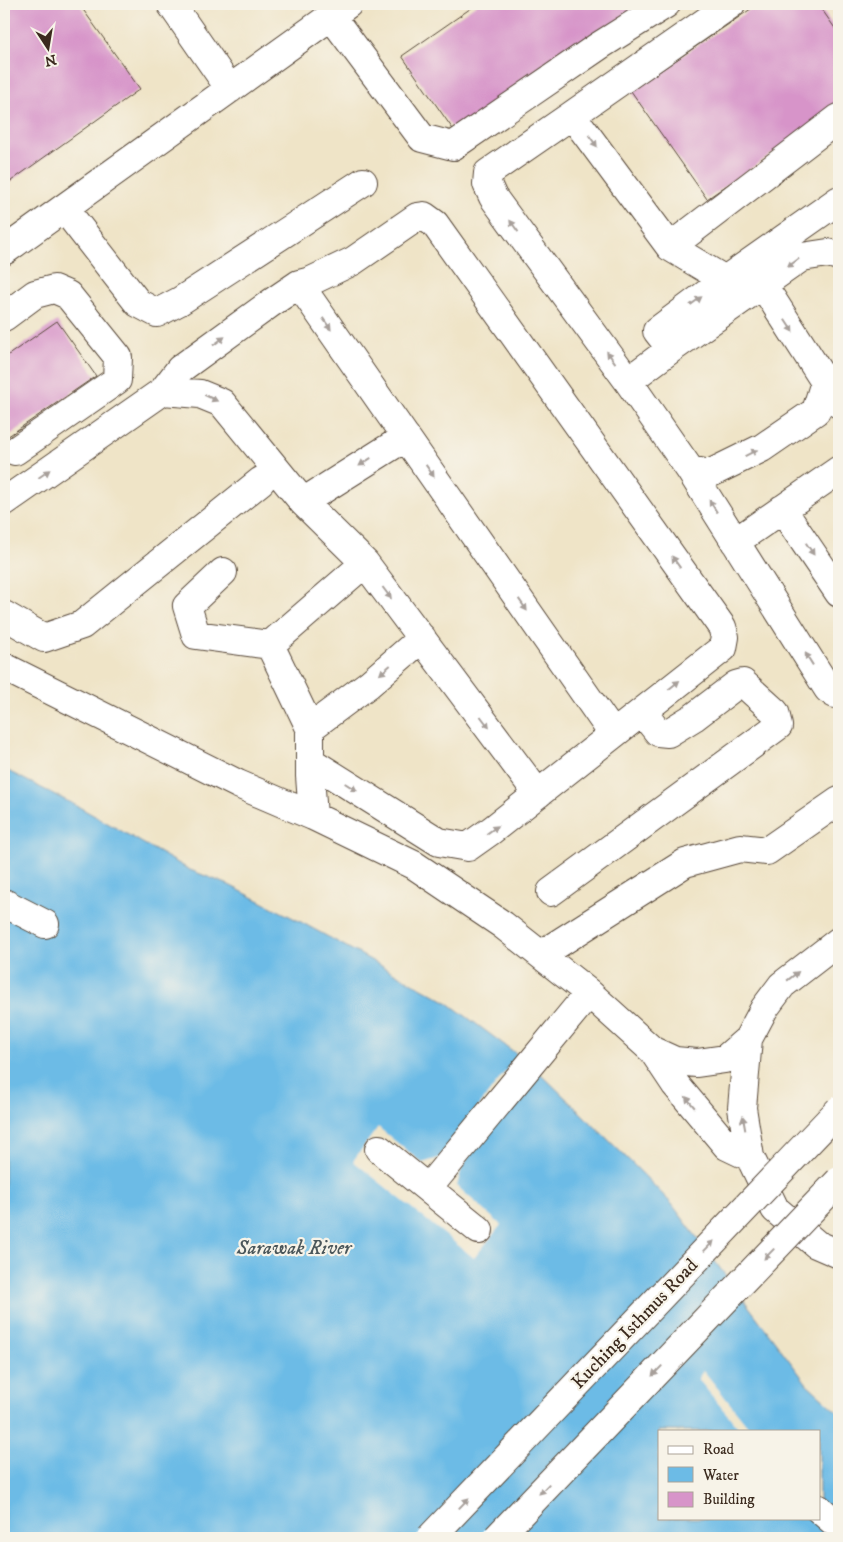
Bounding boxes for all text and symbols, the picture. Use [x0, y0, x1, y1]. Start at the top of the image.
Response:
north arrow [22, 22, 72, 72]
text: N [43, 50, 58, 70]
one-way arrow [588, 134, 598, 148]
one-way arrow [509, 220, 520, 233]
one-way arrow [786, 258, 800, 268]
one-way arrow [690, 296, 703, 306]
one-way arrow [322, 317, 332, 330]
one-way arrow [784, 320, 794, 333]
one-way arrow [212, 335, 225, 346]
one-way arrow [606, 351, 616, 364]
one-way arrow [204, 395, 218, 403]
one-way arrow [744, 449, 758, 457]
one-way arrow [358, 458, 371, 467]
one-way arrow [425, 464, 435, 478]
one-way arrow [37, 469, 50, 480]
one-way arrow [708, 500, 717, 513]
one-way arrow [805, 543, 814, 556]
one-way arrow [671, 555, 681, 569]
one-way arrow [382, 586, 392, 600]
one-way arrow [518, 598, 528, 611]
one-way arrow [804, 652, 813, 665]
one-way arrow [379, 664, 391, 676]
one-way arrow [668, 680, 681, 691]
one-way arrow [479, 715, 490, 728]
one-way arrow [345, 782, 358, 791]
one-way arrow [485, 825, 499, 835]
one-way arrow [786, 971, 799, 982]
one-way arrow [684, 1095, 695, 1108]
one-way arrow [740, 1115, 748, 1131]
water label: Sarawak River [236, 1236, 353, 1261]
one-way arrow [703, 1241, 715, 1253]
one-way arrow [763, 1248, 775, 1260]
street label: Kuching Isthmus Road [567, 1254, 703, 1394]
one-way arrow [651, 1365, 663, 1377]
legend [658, 1430, 820, 1520]
text: Road [703, 1440, 735, 1459]
text: Water [702, 1466, 739, 1485]
one-way arrow [538, 1482, 550, 1494]
text: Building [703, 1490, 755, 1509]
one-way arrow [458, 1497, 470, 1509]

